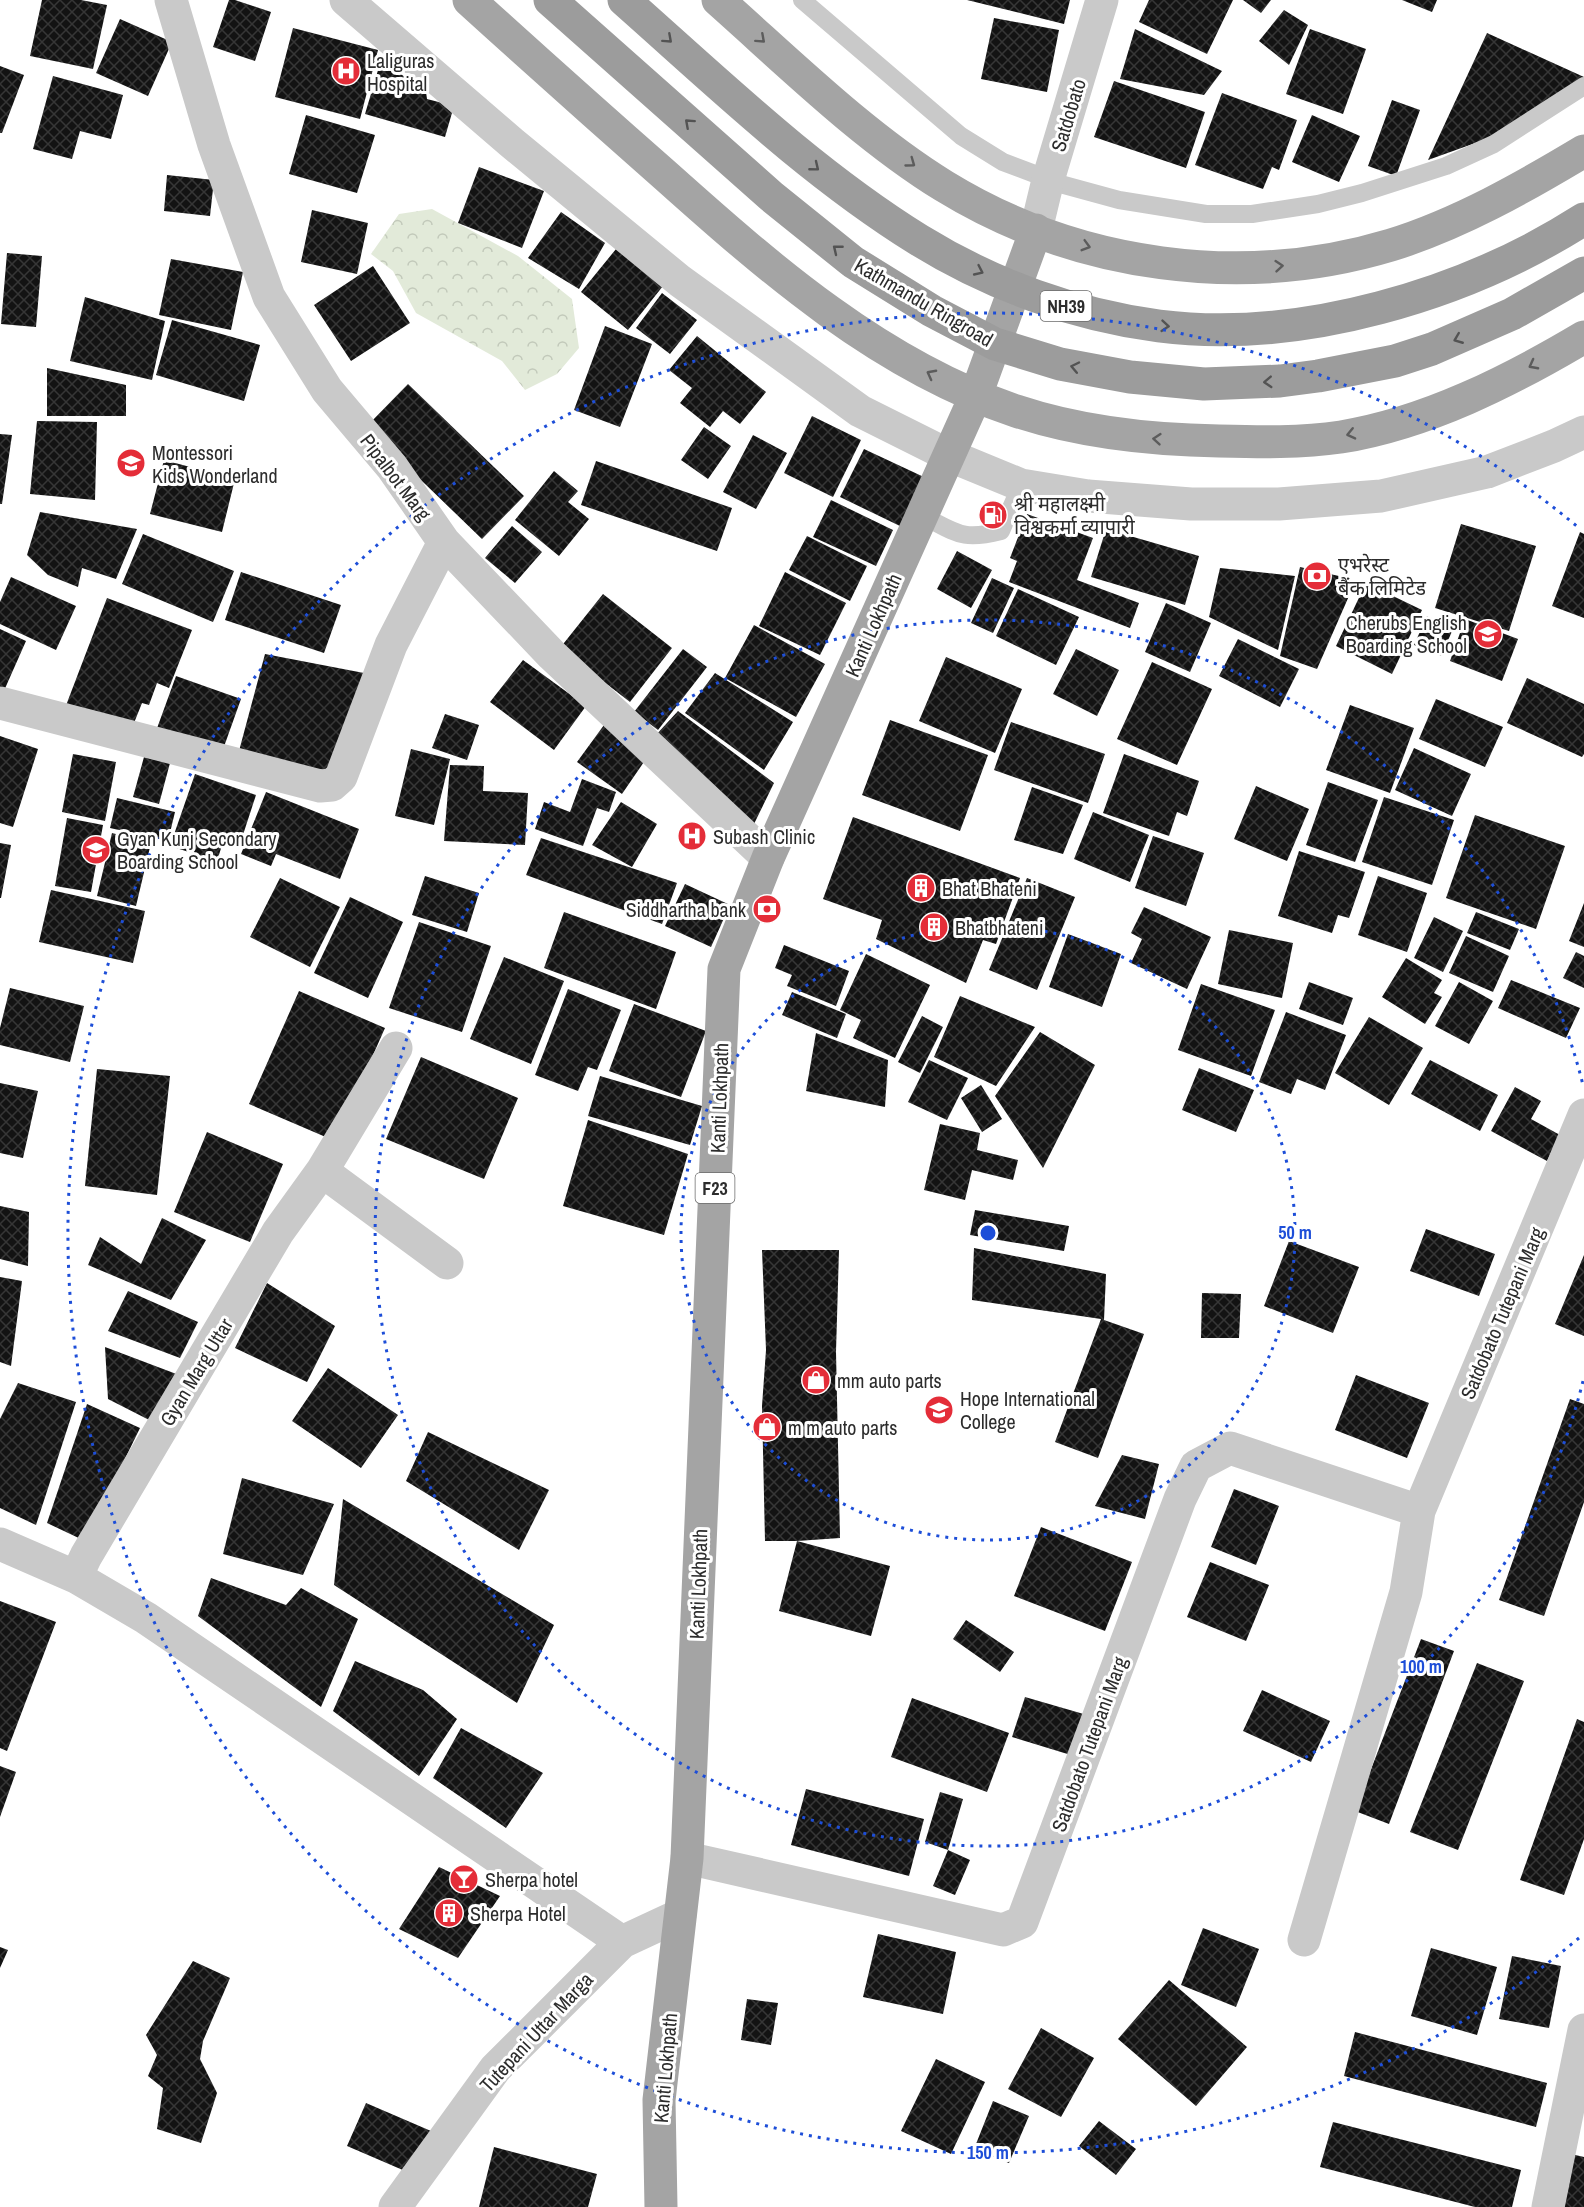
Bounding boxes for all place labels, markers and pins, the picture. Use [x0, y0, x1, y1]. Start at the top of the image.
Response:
place label: Laliguras Hospital [367, 47, 434, 97]
hospital icon: Laliguras Hospital [330, 55, 362, 87]
place label: Montessori Kids Wonderland [152, 439, 278, 489]
school or university icon: Montessori Kids Wonderland [115, 447, 147, 479]
place label: श्री महालक्ष्मी विश्वकर्मा व्यापारी [1014, 490, 1135, 540]
fuel station icon: श्री महालक्ष्मी विश्वकर्मा व्यापारी [977, 499, 1009, 531]
place label: एभरेस्ट बैंक लिमिटेड [1338, 551, 1426, 601]
bank icon: एभरेस्ट बैंक लिमिटेड [1301, 560, 1333, 592]
place label: Cherubs English Boarding School [1346, 609, 1467, 659]
school or university icon: Cherubs English Boarding School [1472, 618, 1504, 650]
hospital icon: Subash Clinic [676, 820, 708, 852]
place label: Subash Clinic [713, 823, 815, 850]
place label: Gyan Kunj Secondary Boarding School [117, 825, 277, 875]
school or university icon: Gyan Kunj Secondary Boarding School [80, 834, 112, 866]
building icon: Bhat Bhateni [905, 872, 937, 904]
place label: Bhat Bhateni [942, 875, 1037, 902]
bank icon: Siddhartha bank [751, 893, 783, 925]
place label: Siddhartha bank [626, 896, 747, 923]
building icon: Bhatbhateni [918, 911, 950, 943]
place label: Bhatbhateni [955, 914, 1043, 941]
centre of rings [978, 1223, 998, 1243]
shop icon: mm auto parts [800, 1364, 832, 1396]
place label: mm auto parts [837, 1367, 942, 1394]
place label: Hope International College [960, 1385, 1095, 1435]
school or university icon: Hope International College [923, 1394, 955, 1426]
shop icon: m m auto parts [751, 1411, 783, 1443]
place label: m m auto parts [788, 1414, 897, 1441]
bar icon: Sherpa hotel [448, 1863, 480, 1895]
place label: Sherpa hotel [485, 1866, 578, 1893]
building icon: Sherpa Hotel [433, 1897, 465, 1929]
place label: Sherpa Hotel [470, 1900, 566, 1927]

